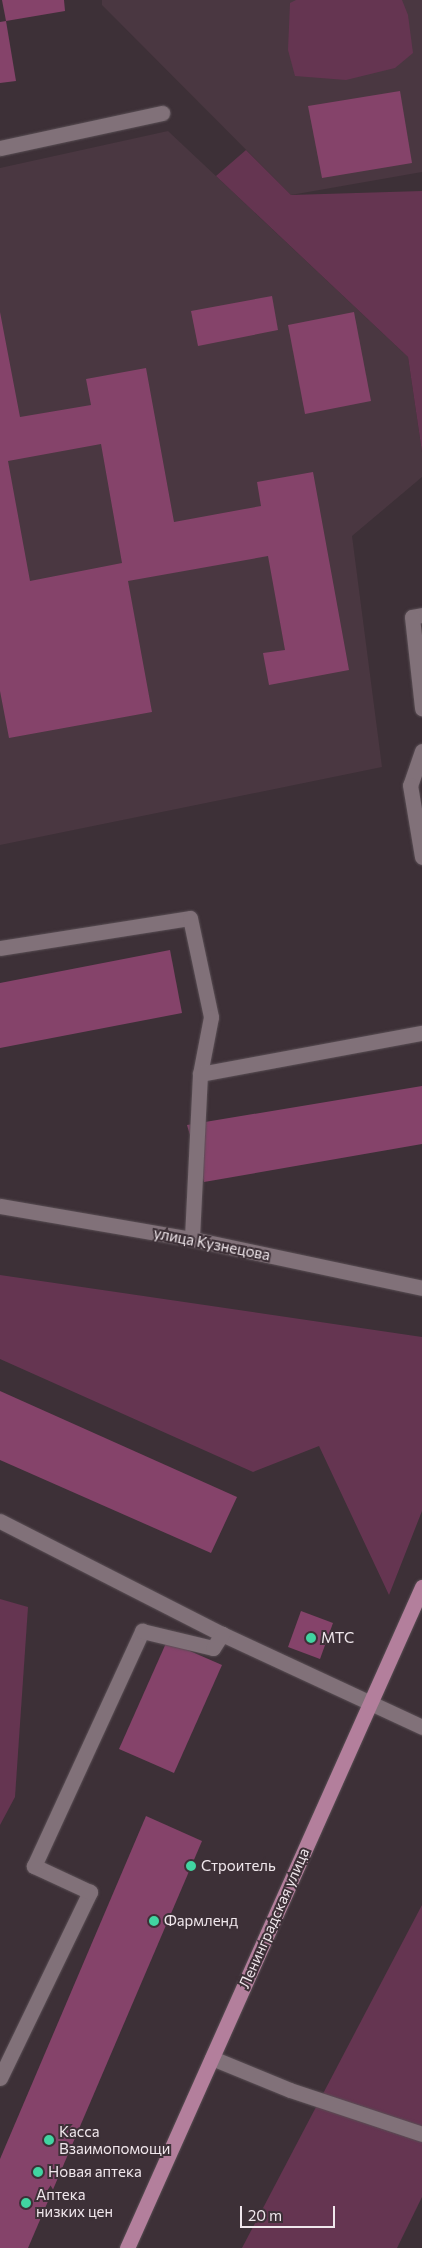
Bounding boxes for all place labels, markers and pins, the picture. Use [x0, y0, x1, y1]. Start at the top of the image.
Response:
place label: МТС [321, 1629, 354, 1647]
marker: МТС [305, 1632, 317, 1644]
place label: Строитель [201, 1857, 276, 1875]
marker: Строитель [185, 1860, 197, 1872]
place label: Фармленд [164, 1912, 238, 1930]
marker: Фармленд [148, 1915, 160, 1927]
place label: Касса Взаимопомощи [59, 2122, 170, 2157]
marker: Касса Взаимопомощи [43, 2134, 55, 2146]
place label: Новая аптека [48, 2163, 142, 2181]
marker: Новая аптека [32, 2166, 44, 2178]
place label: Аптека низких цен [36, 2185, 113, 2220]
marker: Аптека низких цен [20, 2197, 32, 2209]

